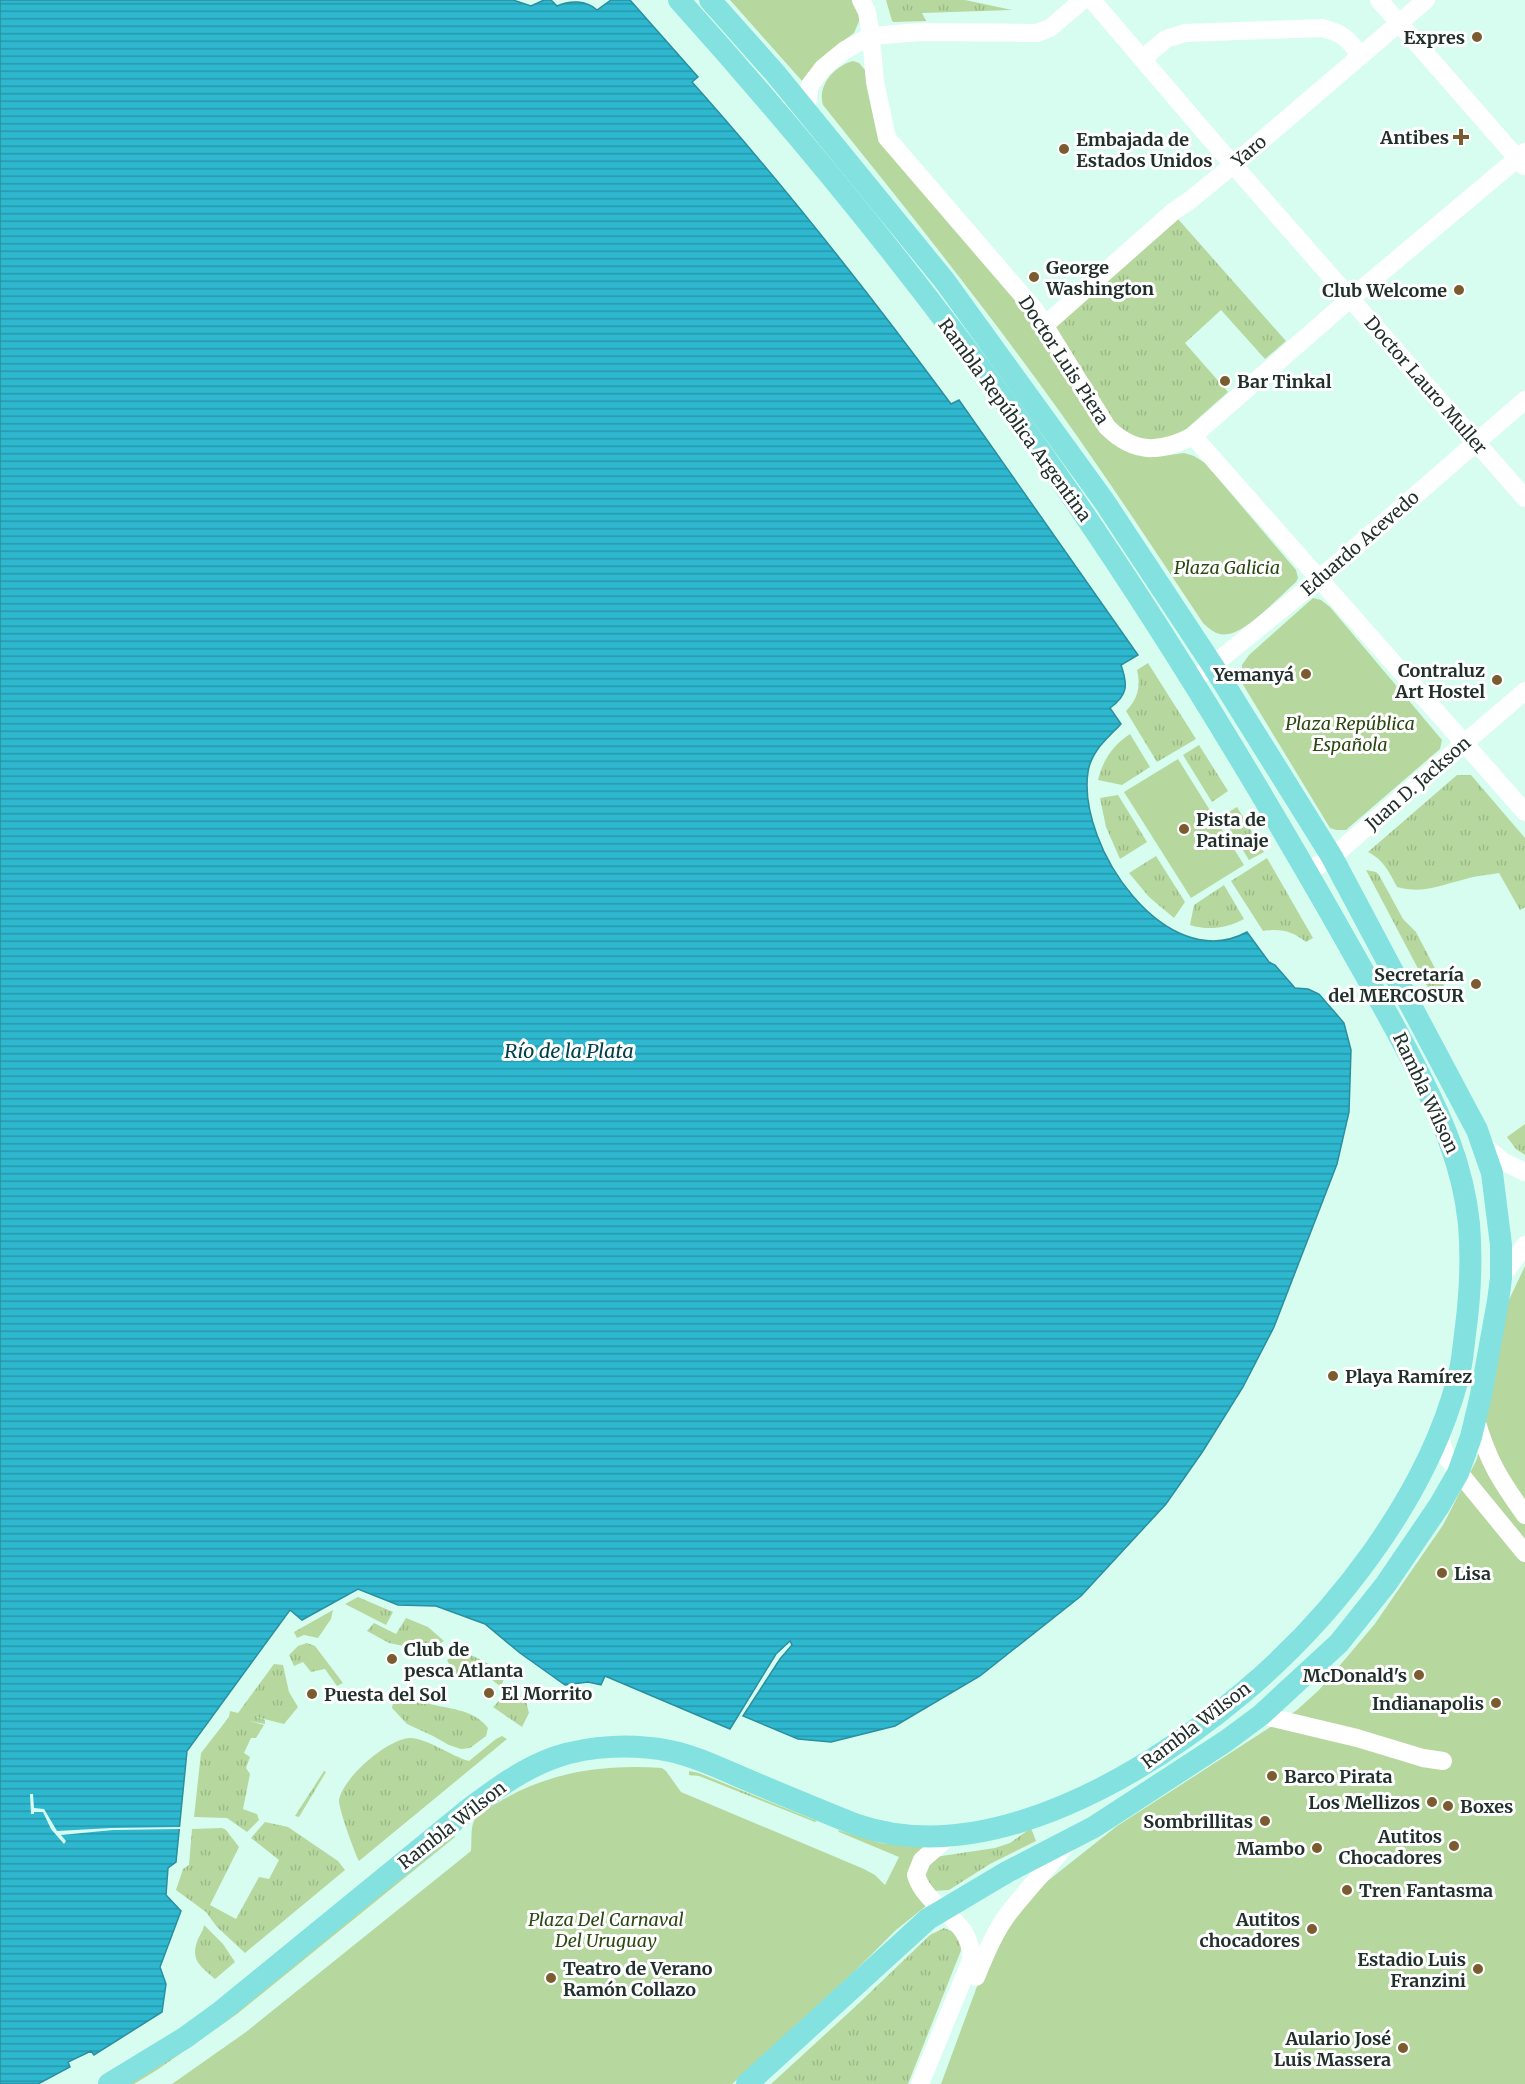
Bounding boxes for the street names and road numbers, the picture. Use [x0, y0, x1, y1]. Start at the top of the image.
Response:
street label: Yaro [1226, 130, 1271, 173]
street label: Doctor Luis Piera [1014, 291, 1114, 429]
street label: Doctor Lauro Muller [1360, 311, 1492, 459]
street label: Rambla República Argentina [934, 314, 1097, 526]
street label: Eduardo Acevedo [1296, 486, 1424, 600]
street label: Juan D. Jackson [1360, 731, 1475, 836]
street label: Rambla Wilson [1388, 1029, 1464, 1157]
street label: Rambla Wilson [1137, 1677, 1255, 1773]
street label: Rambla Wilson [393, 1776, 511, 1874]

